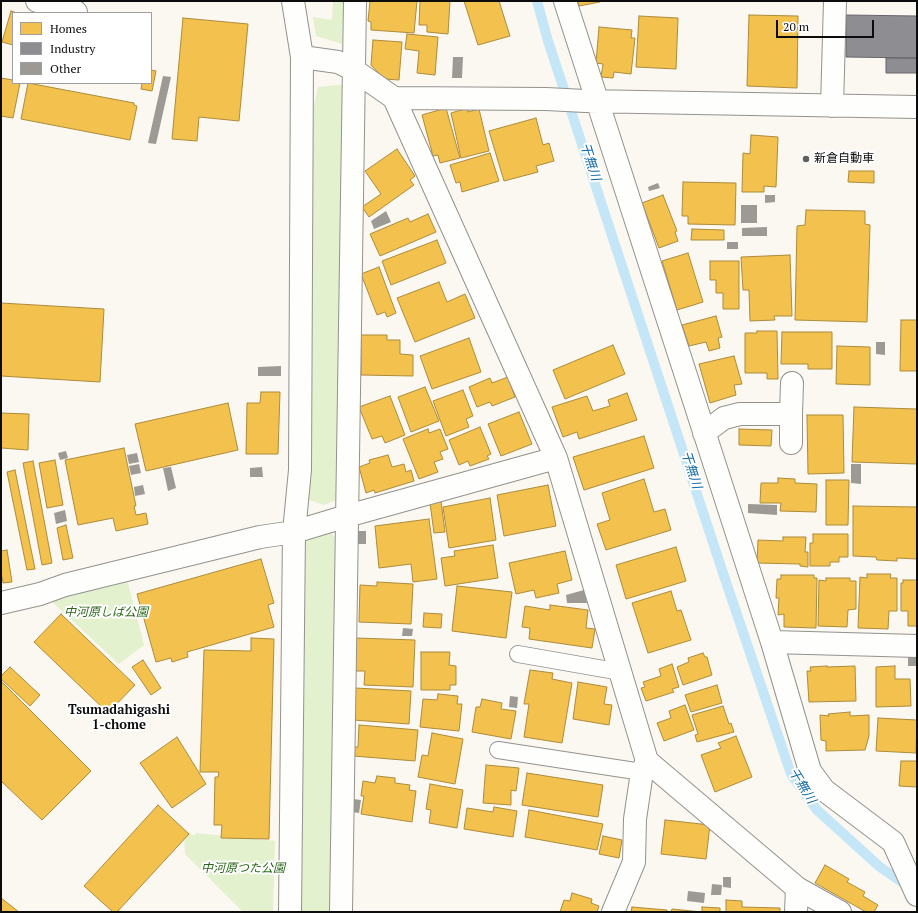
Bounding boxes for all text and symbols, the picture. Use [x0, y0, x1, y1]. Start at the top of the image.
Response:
legend [12, 12, 152, 84]
scale bar [778, 12, 876, 38]
text: 20 m [783, 19, 809, 34]
text: Homes [50, 21, 87, 36]
text: Industry [50, 41, 95, 56]
text: Other [50, 61, 81, 76]
water label: 干無川 [577, 141, 603, 183]
place label: 新倉自動車 [814, 152, 874, 166]
marker: 新倉自動車 [801, 154, 811, 164]
water label: 干無川 [678, 449, 704, 491]
park label: 中河原しば公園 [64, 606, 148, 620]
district label: Tsumadahigashi 1-chome [68, 702, 170, 733]
water label: 干無川 [785, 765, 819, 807]
park label: 中河原つた公園 [201, 862, 285, 876]

